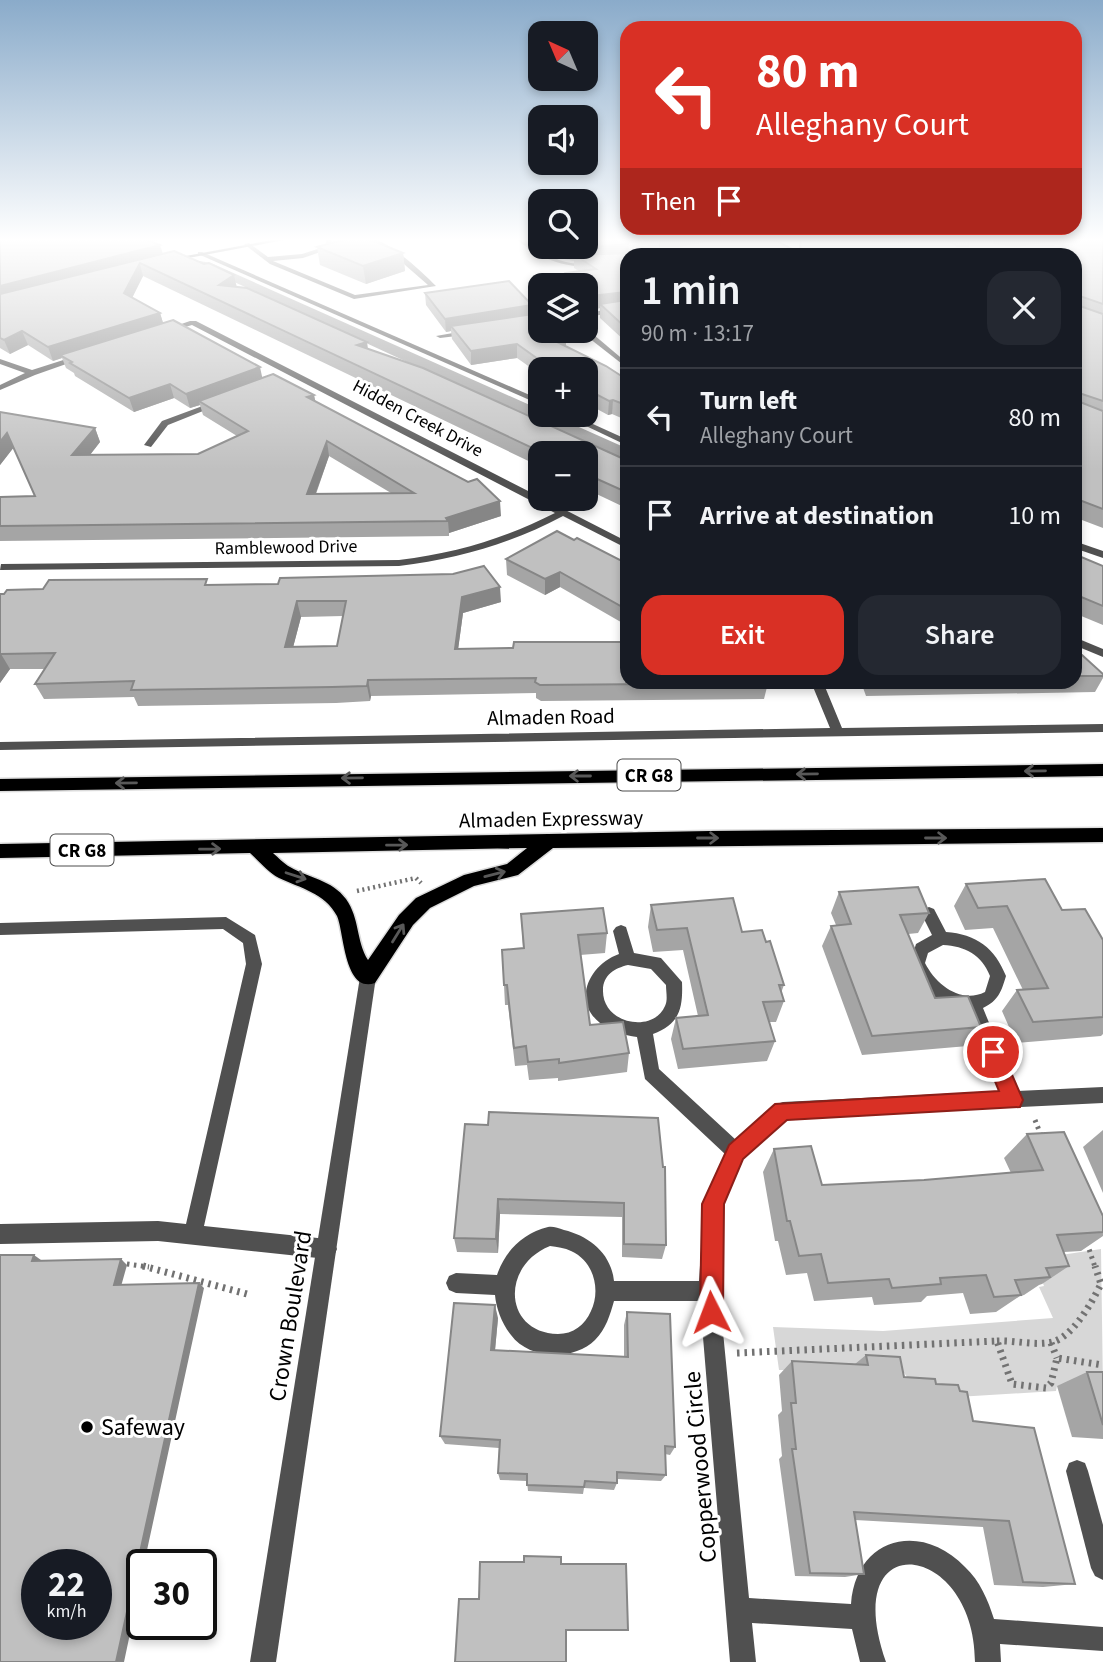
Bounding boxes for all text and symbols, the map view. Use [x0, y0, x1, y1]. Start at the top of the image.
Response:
north arrow [528, 21, 598, 91]
map controls [528, 21, 598, 511]
text: 80 m [756, 37, 860, 107]
icon: left [641, 49, 732, 140]
text: Alleghany Court [756, 102, 969, 148]
button: sound [528, 105, 598, 175]
icon: arrive [710, 182, 748, 220]
text: Then [641, 183, 696, 220]
button: search [528, 189, 598, 259]
text: 1 min [641, 261, 741, 321]
button: close [987, 271, 1061, 345]
button: layers [528, 273, 598, 343]
text: 90 m · 13:17 [641, 317, 754, 350]
button: + [528, 357, 598, 427]
street label: Hidden Creek Drive [348, 374, 487, 463]
text: Turn left [700, 382, 797, 419]
icon: left [641, 398, 679, 436]
text: 80 m [1008, 399, 1061, 436]
text: Alleghany Court [700, 419, 853, 452]
button: − [528, 441, 598, 511]
icon: arrive [641, 496, 679, 534]
text: Arrive at destination [700, 497, 934, 534]
text: 10 m [1008, 497, 1061, 534]
street label: Ramblewood Drive [214, 534, 358, 561]
button: Exit [641, 595, 844, 675]
button: Share [858, 595, 1061, 675]
street label: Almaden Road [487, 701, 615, 733]
road number: CR G8 [618, 760, 680, 790]
one-way arrow [1024, 764, 1047, 778]
one-way arrow [796, 767, 819, 781]
one-way arrow [569, 769, 592, 783]
one-way arrow [341, 772, 364, 785]
one-way arrow [115, 776, 138, 790]
street label: Almaden Expressway [459, 802, 644, 836]
one-way arrow [924, 831, 947, 844]
one-way arrow [697, 832, 720, 845]
road number: CR G8 [50, 834, 114, 866]
one-way arrow [386, 839, 409, 852]
one-way arrow [198, 842, 221, 855]
one-way arrow [483, 867, 506, 880]
one-way arrow [284, 871, 306, 884]
one-way arrow [391, 923, 405, 943]
pin [963, 1022, 1023, 1082]
icon: arrive [974, 1033, 1012, 1071]
street label: Crown Boulevard [260, 1228, 321, 1404]
position arrow [674, 1275, 748, 1349]
street label: Copperwood Circle [675, 1370, 726, 1564]
place label: Safeway [101, 1410, 185, 1445]
marker: Safeway [79, 1419, 95, 1435]
speed limit sign: 30 [126, 1549, 217, 1640]
text: 22 [48, 1560, 85, 1610]
text: km/h [47, 1599, 86, 1624]

